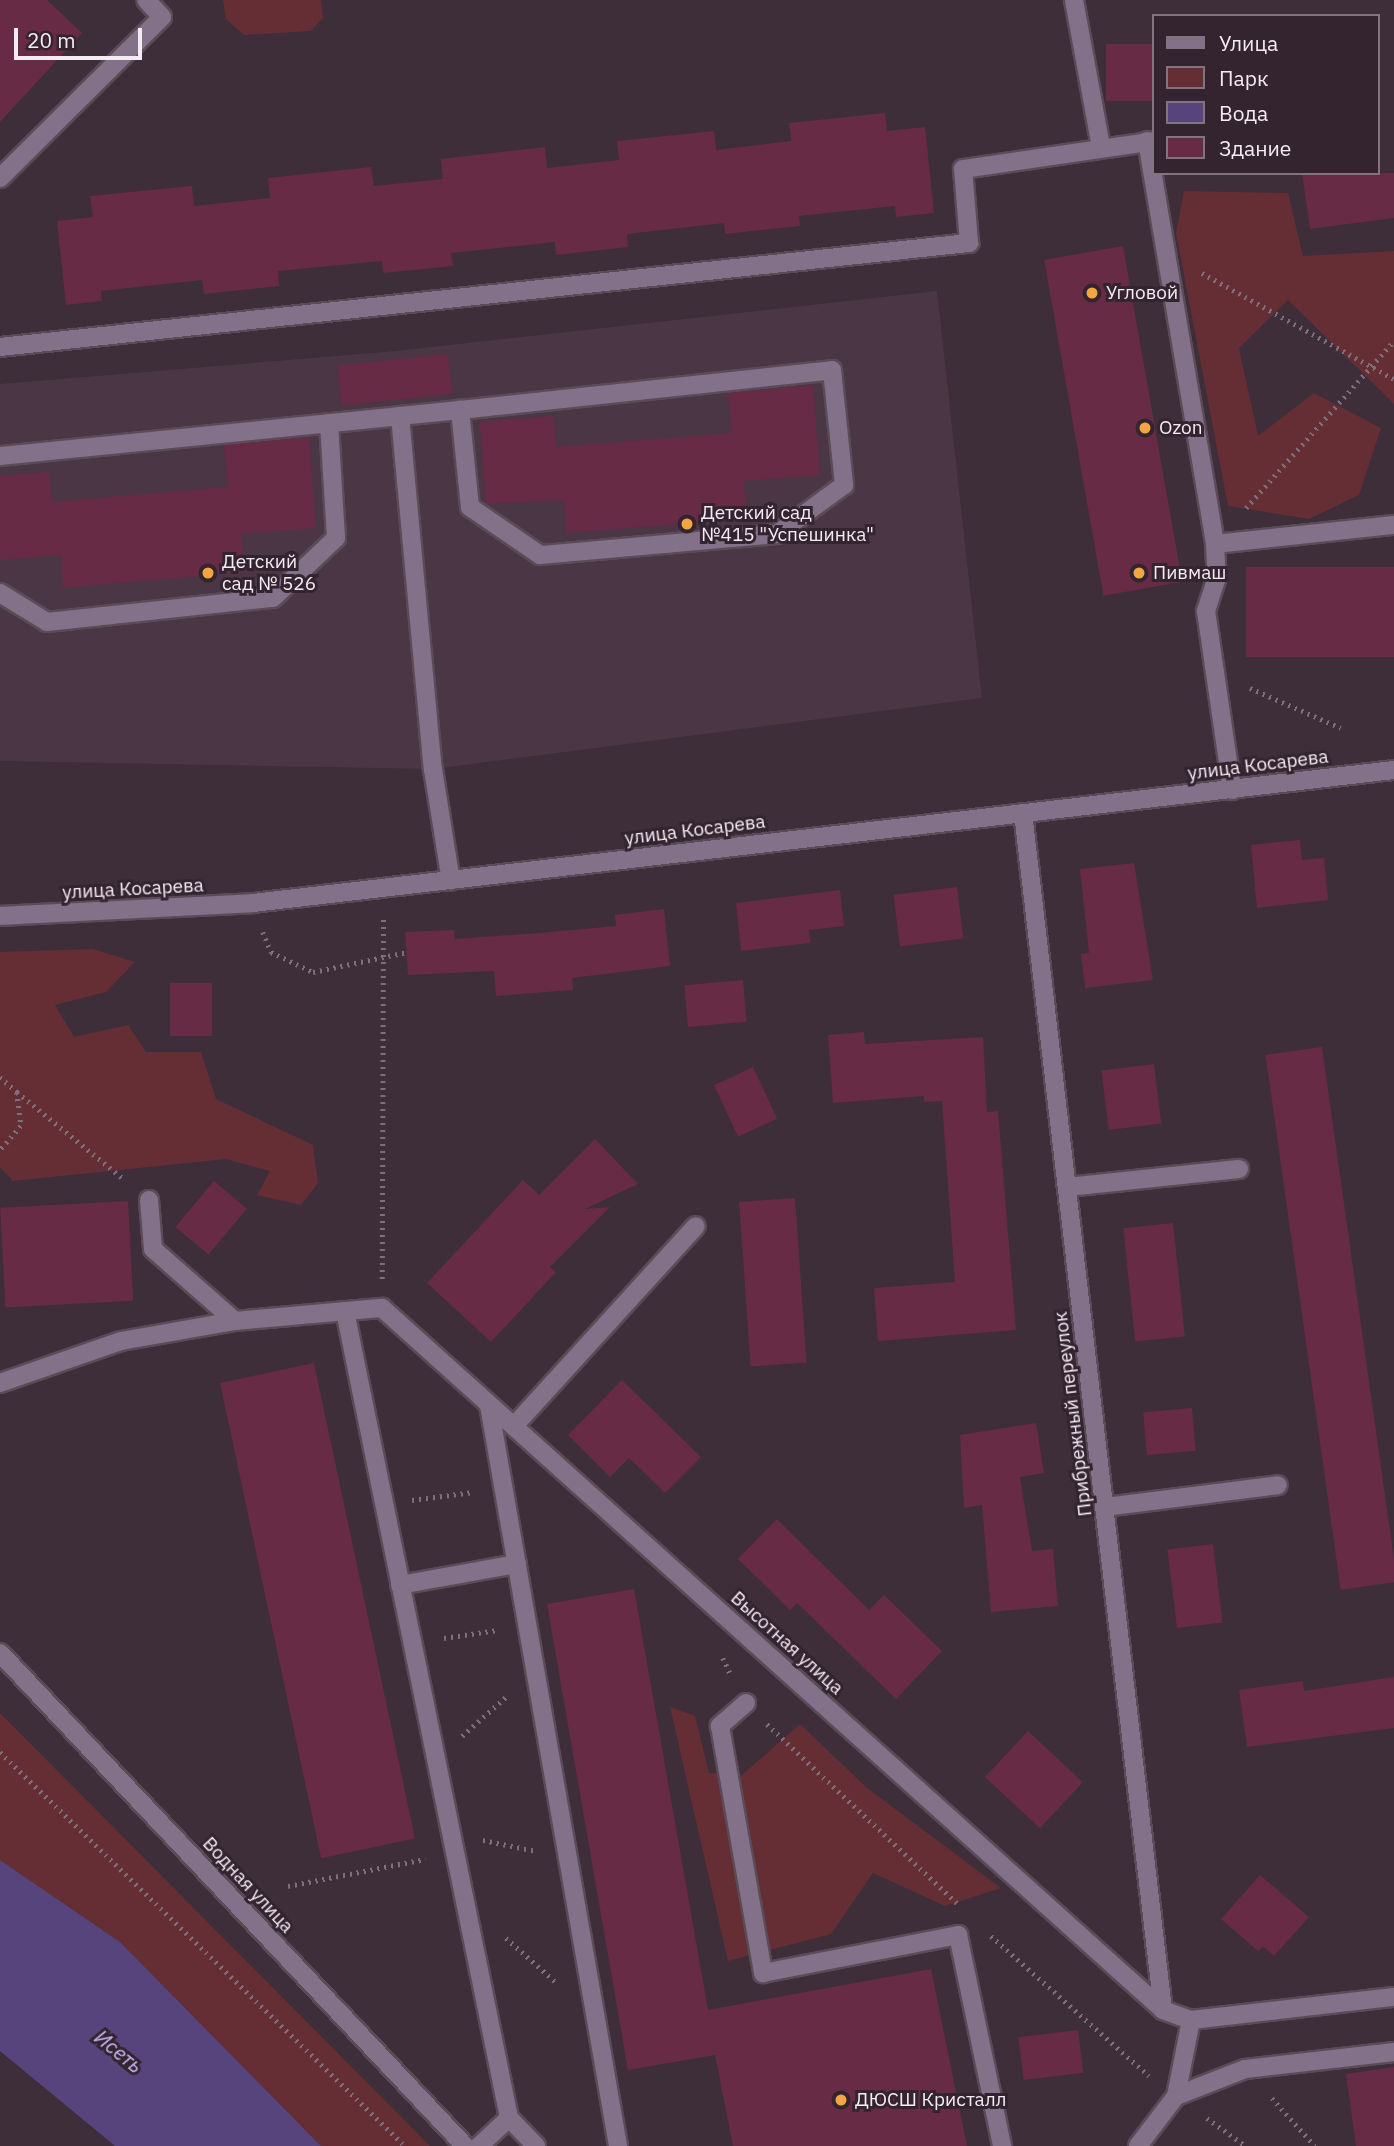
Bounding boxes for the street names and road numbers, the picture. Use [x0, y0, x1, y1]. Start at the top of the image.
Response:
street label: улица Косарева [1186, 745, 1330, 785]
street label: улица Косарева [623, 810, 767, 850]
street label: улица Косарева [62, 874, 204, 904]
street label: Прибрежный переулок [1049, 1310, 1097, 1518]
street label: Высотная улица [726, 1586, 848, 1700]
street label: Водная улица [198, 1832, 298, 1938]

